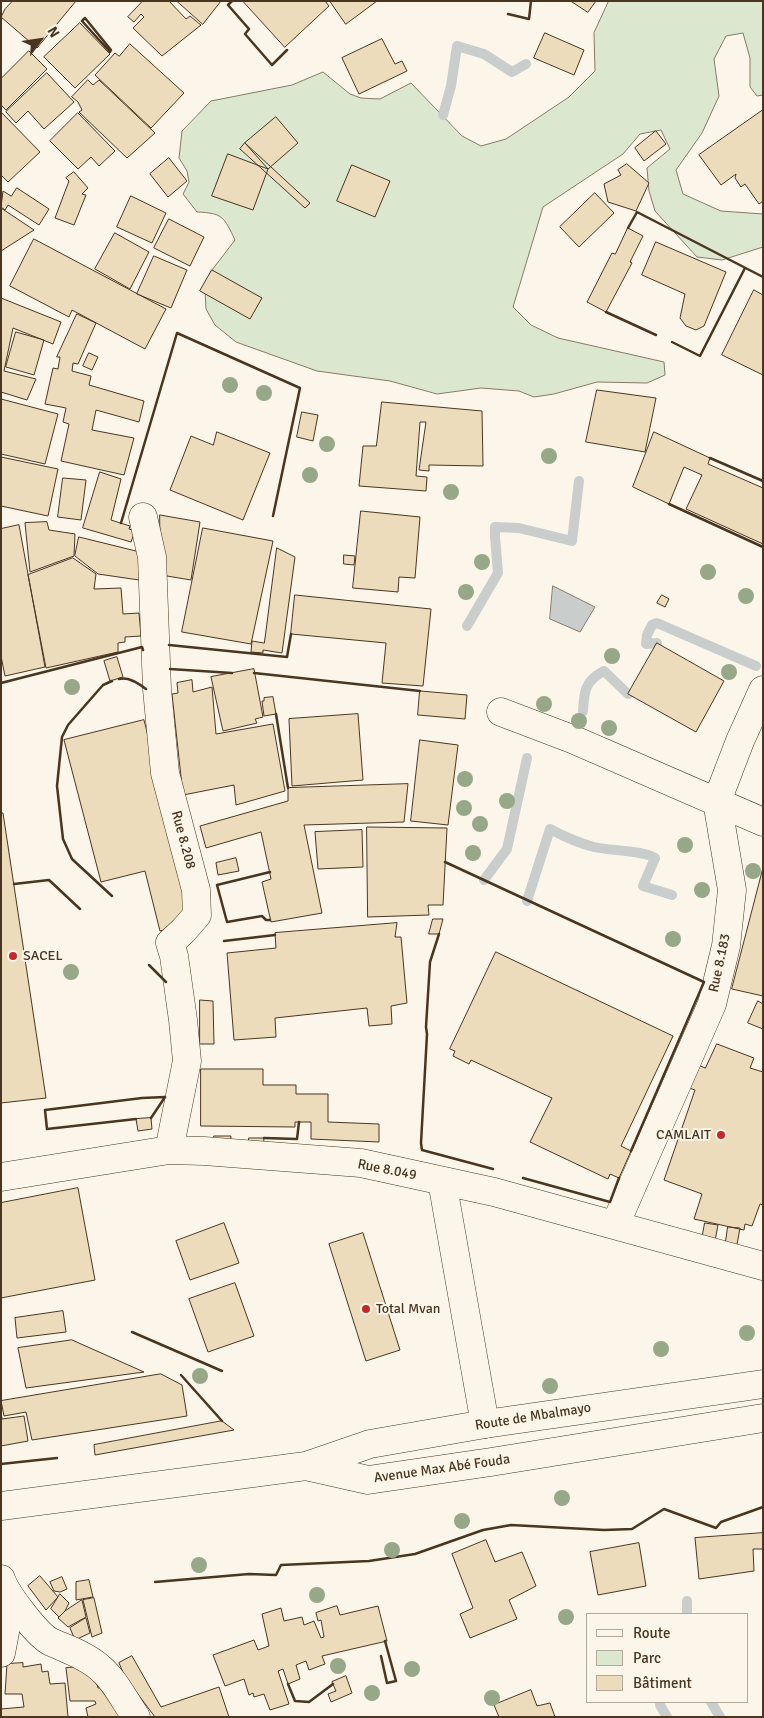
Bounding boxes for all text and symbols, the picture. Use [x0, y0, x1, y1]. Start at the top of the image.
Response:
north arrow [15, 15, 65, 65]
text: N [43, 23, 63, 41]
street label: Rue 8.208 [167, 809, 199, 871]
street label: Rue 8.183 [706, 932, 734, 994]
place label: SACEL [23, 948, 63, 964]
marker: SACEL [7, 950, 19, 962]
place label: CAMLAIT [656, 1127, 711, 1143]
marker: CAMLAIT [715, 1129, 727, 1141]
street label: Rue 8.049 [356, 1156, 418, 1184]
place label: Total Mvan [376, 1301, 440, 1317]
marker: Total Mvan [360, 1303, 372, 1315]
street label: Route de Mbalmayo [474, 1400, 592, 1434]
street label: Avenue Max Abé Fouda [373, 1451, 511, 1487]
legend [586, 1613, 749, 1703]
text: Route [633, 1624, 670, 1642]
text: Parc [633, 1649, 661, 1667]
text: Bâtiment [633, 1674, 692, 1692]

